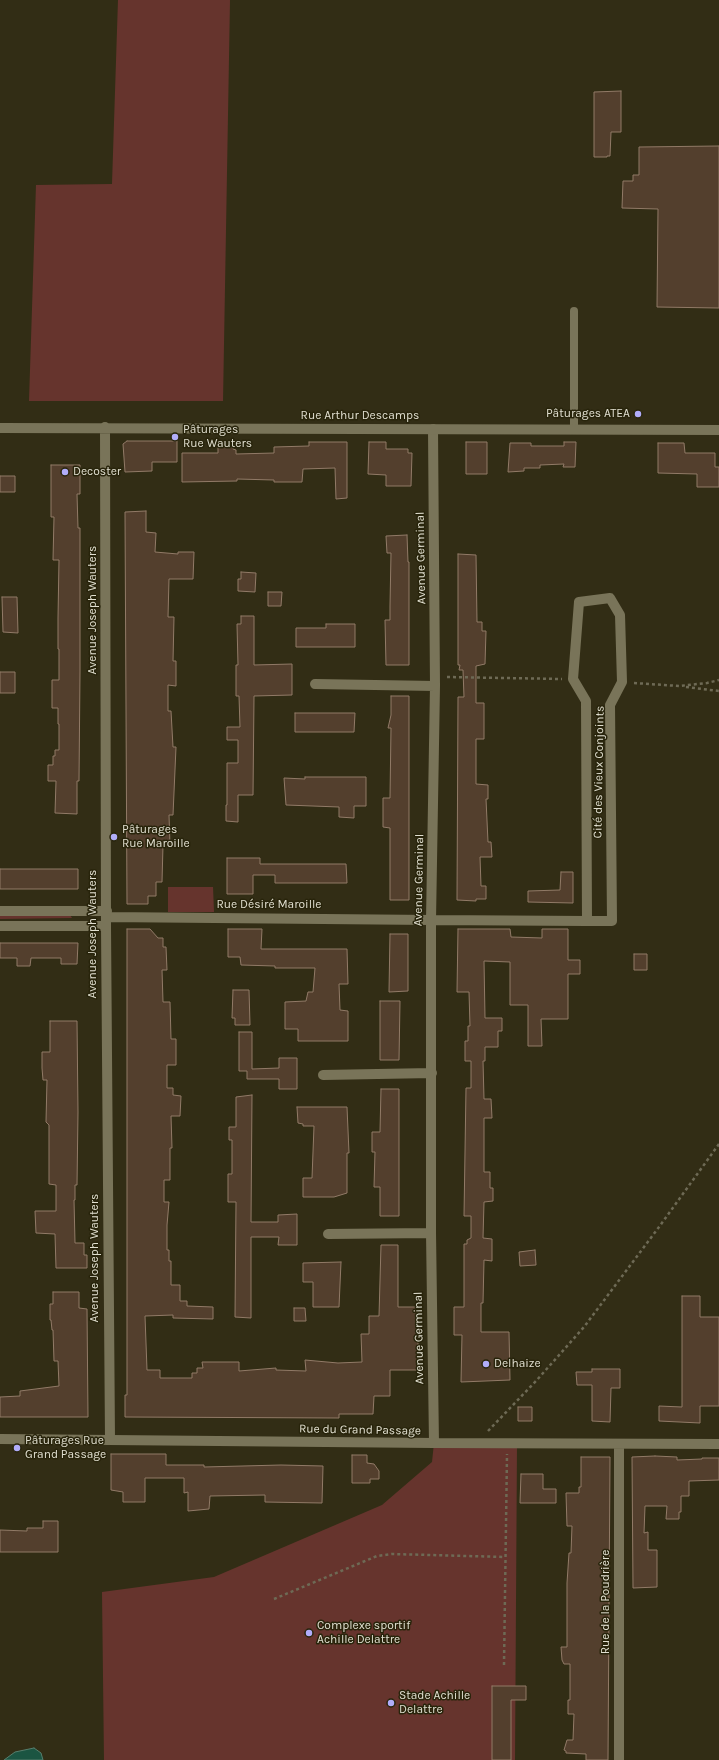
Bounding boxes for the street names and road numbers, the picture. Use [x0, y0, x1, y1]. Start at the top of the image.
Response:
street label: Rue Arthur Descamps [301, 409, 419, 423]
street label: Avenue Germinal [413, 512, 429, 604]
street label: Avenue Joseph Wauters [86, 546, 100, 674]
street label: Cité des Vieux Conjoints [591, 706, 607, 838]
street label: Avenue Germinal [411, 834, 427, 926]
street label: Avenue Joseph Wauters [86, 870, 100, 998]
street label: Rue Désiré Maroille [216, 898, 322, 912]
street label: Avenue Joseph Wauters [88, 1194, 102, 1322]
street label: Avenue Germinal [411, 1292, 427, 1384]
street label: Rue du Grand Passage [299, 1422, 421, 1438]
street label: Rue de la Poudrière [599, 1550, 613, 1654]

